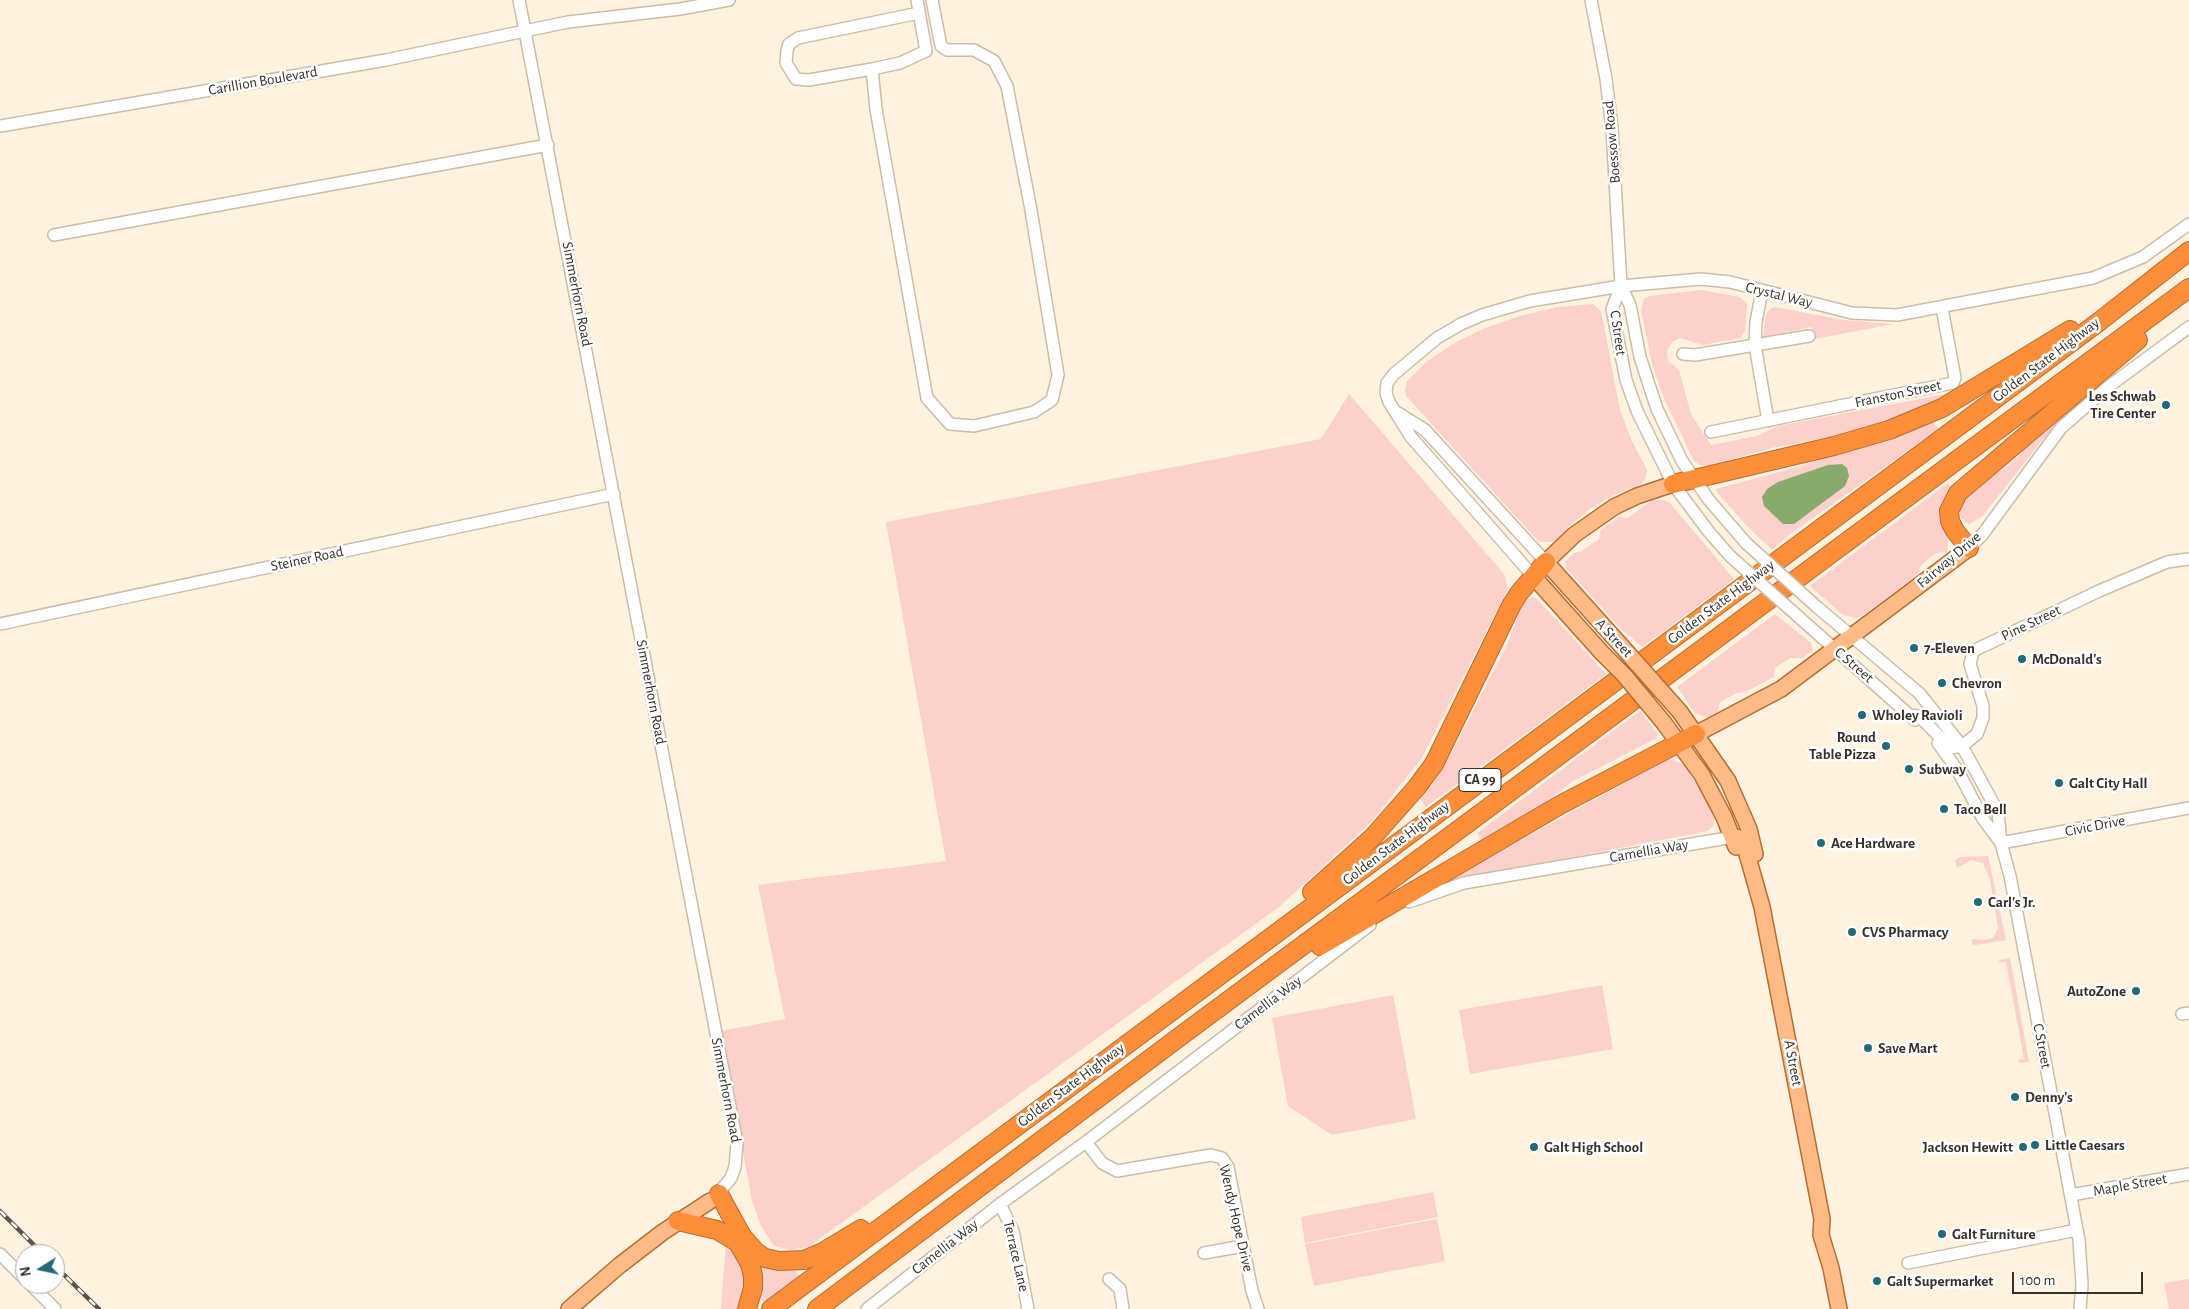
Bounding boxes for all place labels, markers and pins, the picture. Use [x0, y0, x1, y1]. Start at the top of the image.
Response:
place label: Les Schwab Tire Center [2088, 387, 2156, 422]
marker: Les Schwab Tire Center [2160, 399, 2172, 411]
place label: 7-Eleven [1924, 639, 1975, 657]
marker: 7-Eleven [1908, 642, 1920, 654]
place label: McDonald's [2032, 650, 2102, 668]
marker: McDonald's [2016, 653, 2028, 665]
place label: Chevron [1952, 674, 2002, 692]
marker: Chevron [1936, 677, 1948, 689]
place label: Wholey Ravioli [1872, 706, 1963, 724]
marker: Wholey Ravioli [1856, 709, 1868, 721]
place label: Round Table Pizza [1809, 728, 1876, 763]
marker: Round Table Pizza [1880, 740, 1892, 752]
place label: Subway [1919, 760, 1966, 778]
marker: Subway [1903, 763, 1915, 775]
place label: Galt City Hall [2069, 774, 2147, 792]
marker: Galt City Hall [2053, 777, 2065, 789]
place label: Taco Bell [1954, 800, 2007, 818]
marker: Taco Bell [1938, 803, 1950, 815]
place label: Ace Hardware [1831, 834, 1915, 852]
marker: Ace Hardware [1815, 837, 1827, 849]
place label: Carl's Jr. [1988, 893, 2035, 911]
marker: Carl's Jr. [1972, 896, 1984, 908]
place label: CVS Pharmacy [1862, 923, 1949, 941]
marker: CVS Pharmacy [1846, 926, 1858, 938]
place label: AutoZone [2067, 982, 2126, 1000]
marker: AutoZone [2130, 985, 2142, 997]
place label: Save Mart [1878, 1039, 1937, 1057]
marker: Save Mart [1862, 1042, 1874, 1054]
place label: Denny's [2025, 1088, 2073, 1106]
marker: Denny's [2009, 1091, 2021, 1103]
place label: Little Caesars [2045, 1136, 2125, 1154]
place label: Galt High School [1544, 1138, 1643, 1156]
place label: Jackson Hewitt [1923, 1138, 2013, 1156]
marker: Little Caesars [2029, 1139, 2041, 1151]
marker: Galt High School [1528, 1141, 1540, 1153]
marker: Jackson Hewitt [2017, 1141, 2029, 1153]
place label: Galt Furniture [1952, 1225, 2036, 1243]
marker: Galt Furniture [1936, 1228, 1948, 1240]
place label: Galt Supermarket [1887, 1272, 1993, 1290]
marker: Galt Supermarket [1871, 1275, 1883, 1287]

